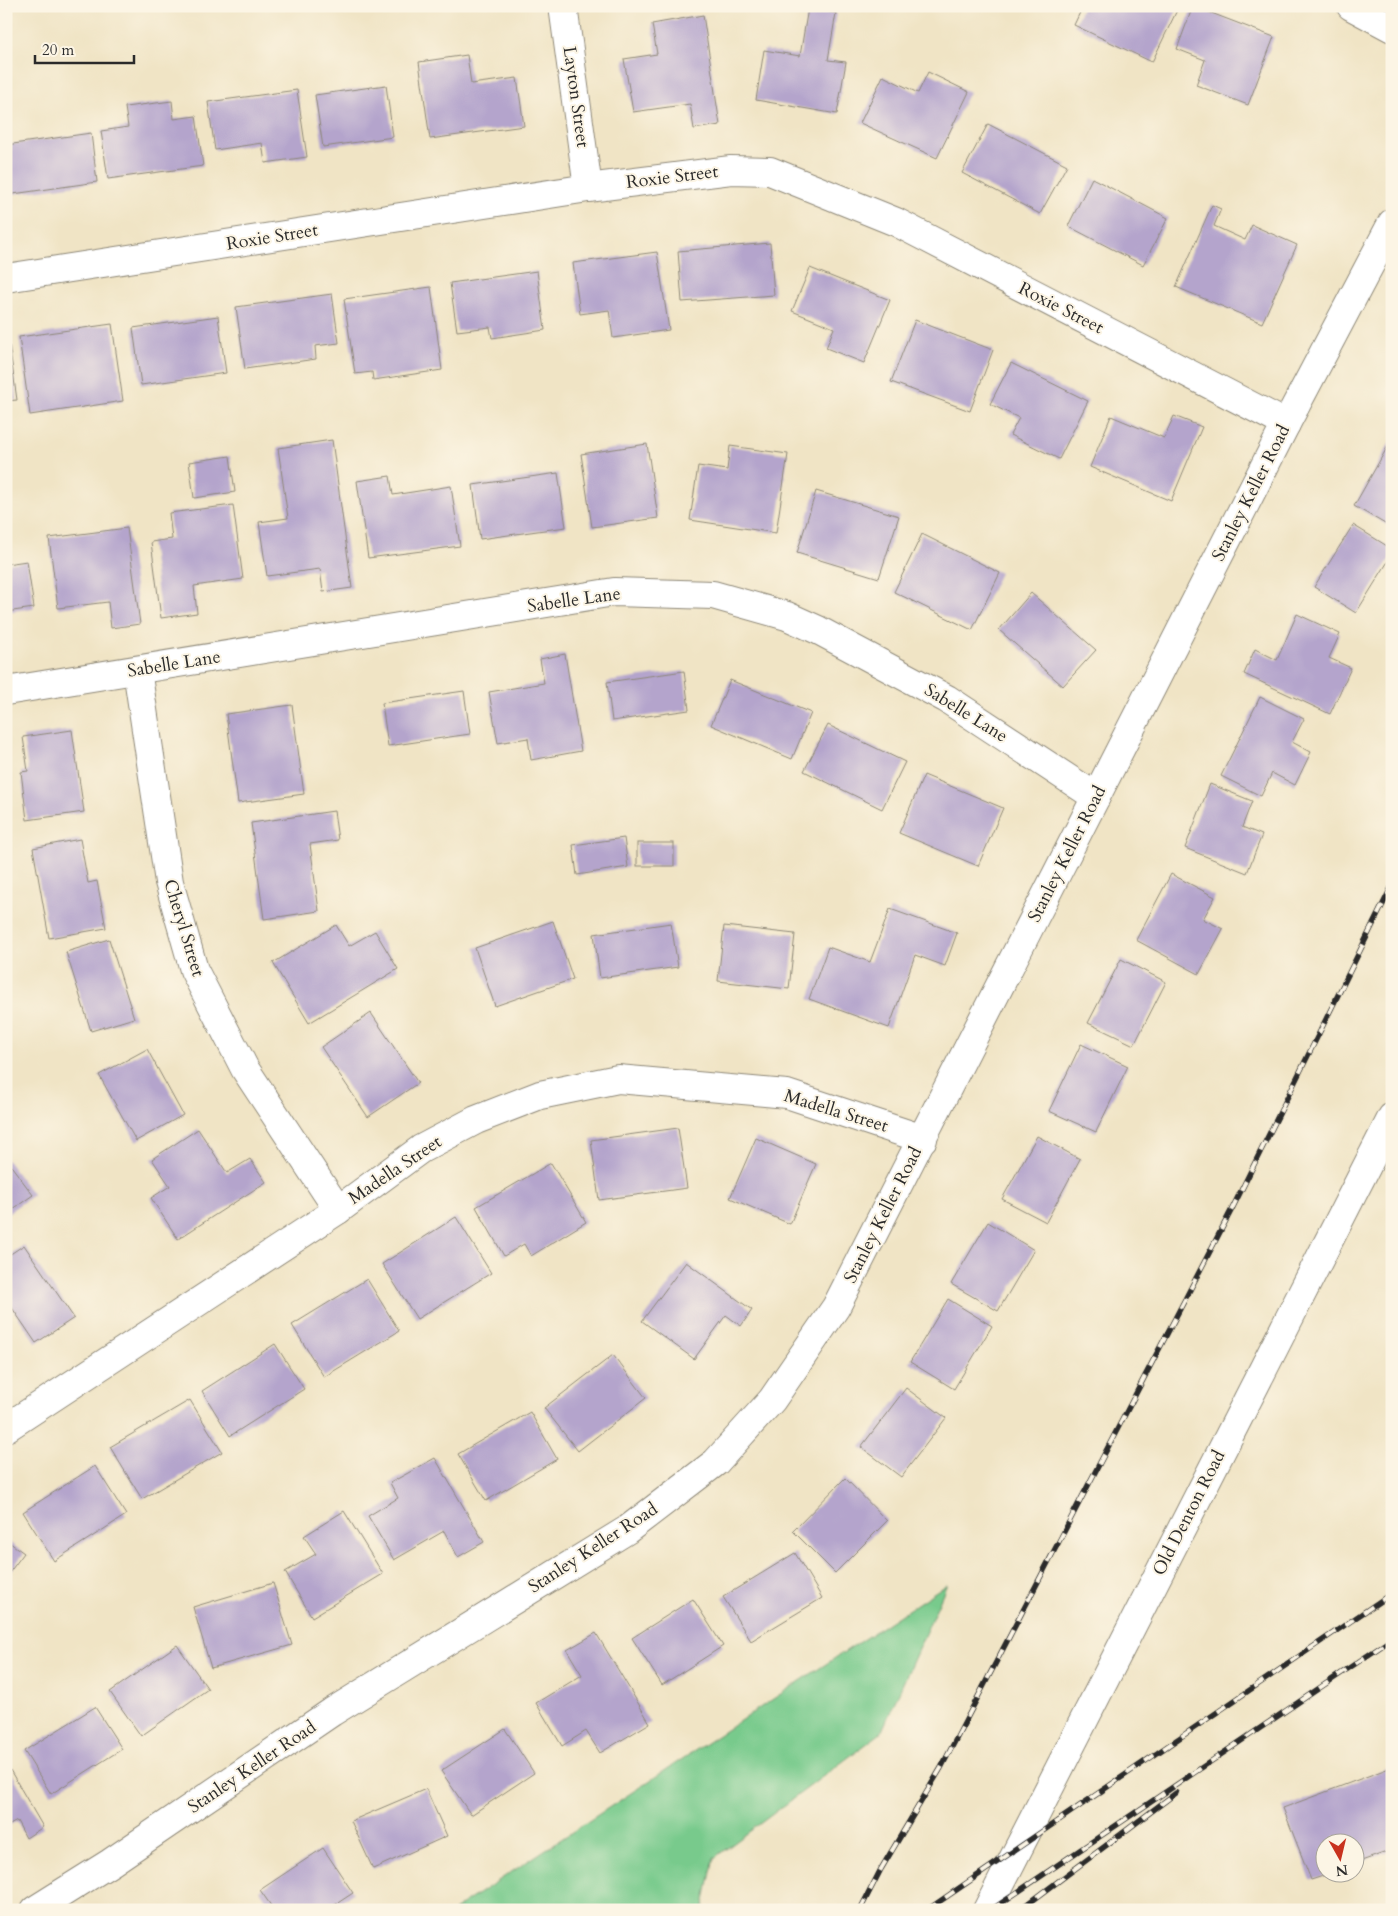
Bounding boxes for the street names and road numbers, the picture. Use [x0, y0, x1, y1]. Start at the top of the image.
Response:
street label: Layton Street [557, 45, 596, 150]
street label: Roxie Street [625, 159, 720, 195]
street label: Roxie Street [224, 217, 320, 257]
street label: Roxie Street [1014, 276, 1108, 340]
street label: Stanley Keller Road [1206, 420, 1296, 565]
street label: Sabelle Lane [526, 581, 622, 619]
street label: Sabelle Lane [126, 644, 222, 684]
street label: Sabelle Lane [920, 678, 1012, 748]
street label: Stanley Keller Road [1022, 781, 1112, 926]
street label: Cheryl Street [157, 876, 211, 980]
street label: Madella Street [781, 1083, 891, 1139]
street label: Madella Street [343, 1129, 447, 1210]
street label: Stanley Keller Road [838, 1142, 928, 1287]
street label: Old Denton Road [1147, 1446, 1232, 1580]
street label: Stanley Keller Road [523, 1497, 663, 1599]
street label: Stanley Keller Road [183, 1715, 321, 1819]

